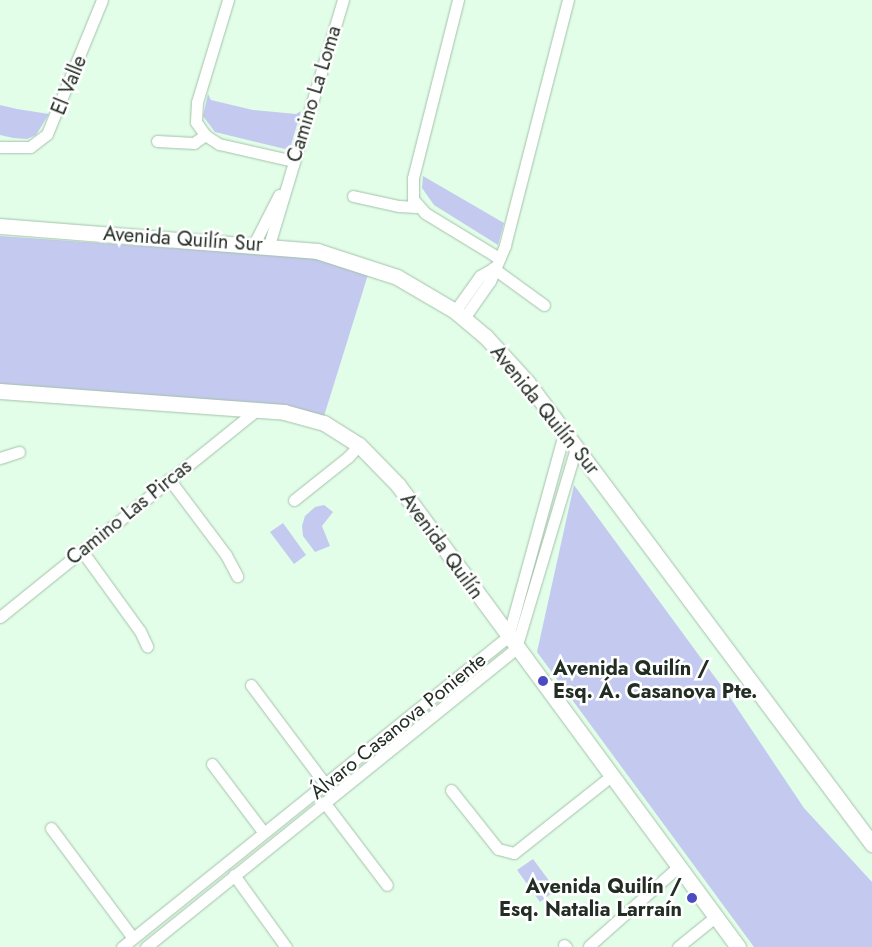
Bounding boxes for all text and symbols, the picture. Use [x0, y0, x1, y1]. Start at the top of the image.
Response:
street label: Camino La Loma [282, 23, 346, 165]
street label: El Valle [46, 52, 92, 118]
street label: Avenida Quilín Sur [102, 221, 264, 257]
street label: Avenida Quilín Sur [485, 340, 605, 480]
street label: Camino Las Pircas [62, 454, 196, 570]
street label: Avenida Quilín [395, 488, 489, 604]
street label: Álvaro Casanova Poniente [305, 648, 491, 804]
place label: Avenida Quilín / Esq. Á. Casanova Pte. [553, 657, 757, 704]
marker: Avenida Quilín / Esq. Á. Casanova Pte. [537, 675, 549, 687]
place label: Avenida Quilín / Esq. Natalia Larraín [499, 874, 682, 921]
marker: Avenida Quilín / Esq. Natalia Larraín [686, 892, 698, 904]

